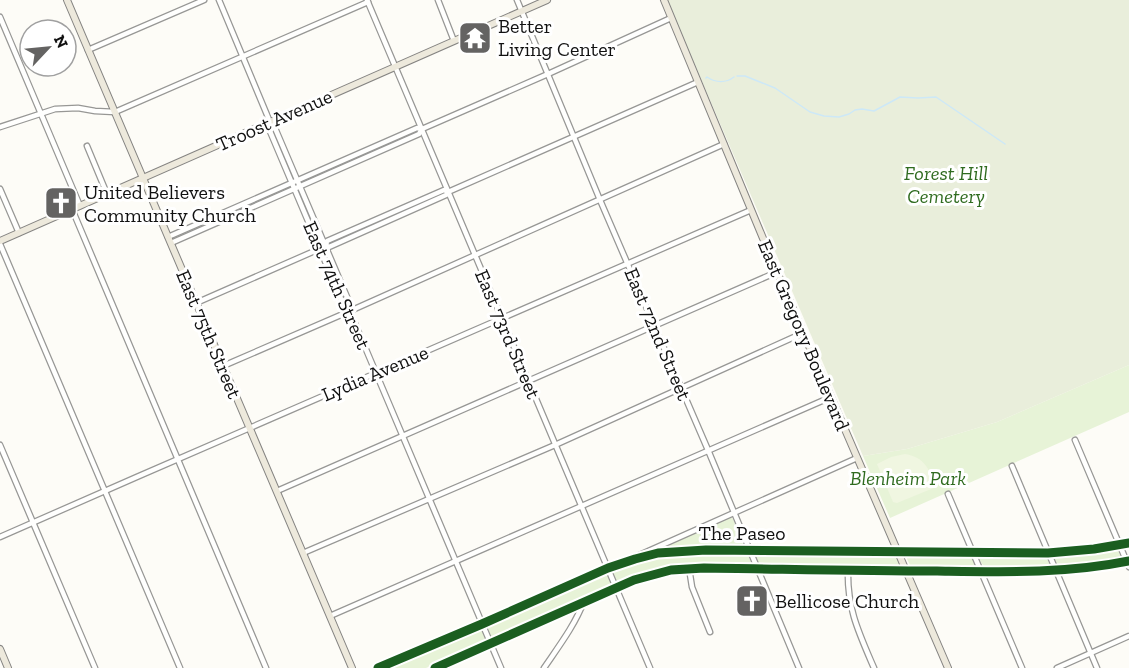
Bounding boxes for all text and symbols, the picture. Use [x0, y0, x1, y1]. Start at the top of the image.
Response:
place label: Better Living Center [498, 14, 616, 61]
north arrow [18, 18, 78, 78]
temple icon: Better Living Center [457, 20, 493, 56]
text: N [50, 32, 72, 51]
street label: Troost Avenue [212, 84, 336, 156]
park label: Forest Hill Cemetery [904, 161, 988, 208]
place label: United Believers Community Church [84, 180, 257, 227]
church icon: United Believers Community Church [43, 185, 79, 221]
street label: East 74th Street [298, 217, 376, 353]
street label: East Gregory Boulevard [753, 236, 855, 434]
street label: East 72nd Street [619, 264, 697, 404]
street label: East 75th Street [171, 266, 247, 402]
street label: East 73rd Street [470, 266, 546, 403]
street label: Lydia Avenue [318, 340, 432, 406]
park label: Blenheim Park [850, 466, 966, 490]
street label: The Paseo [699, 521, 785, 545]
church icon: Bellicose Church [734, 583, 770, 619]
place label: Bellicose Church [775, 589, 920, 613]

